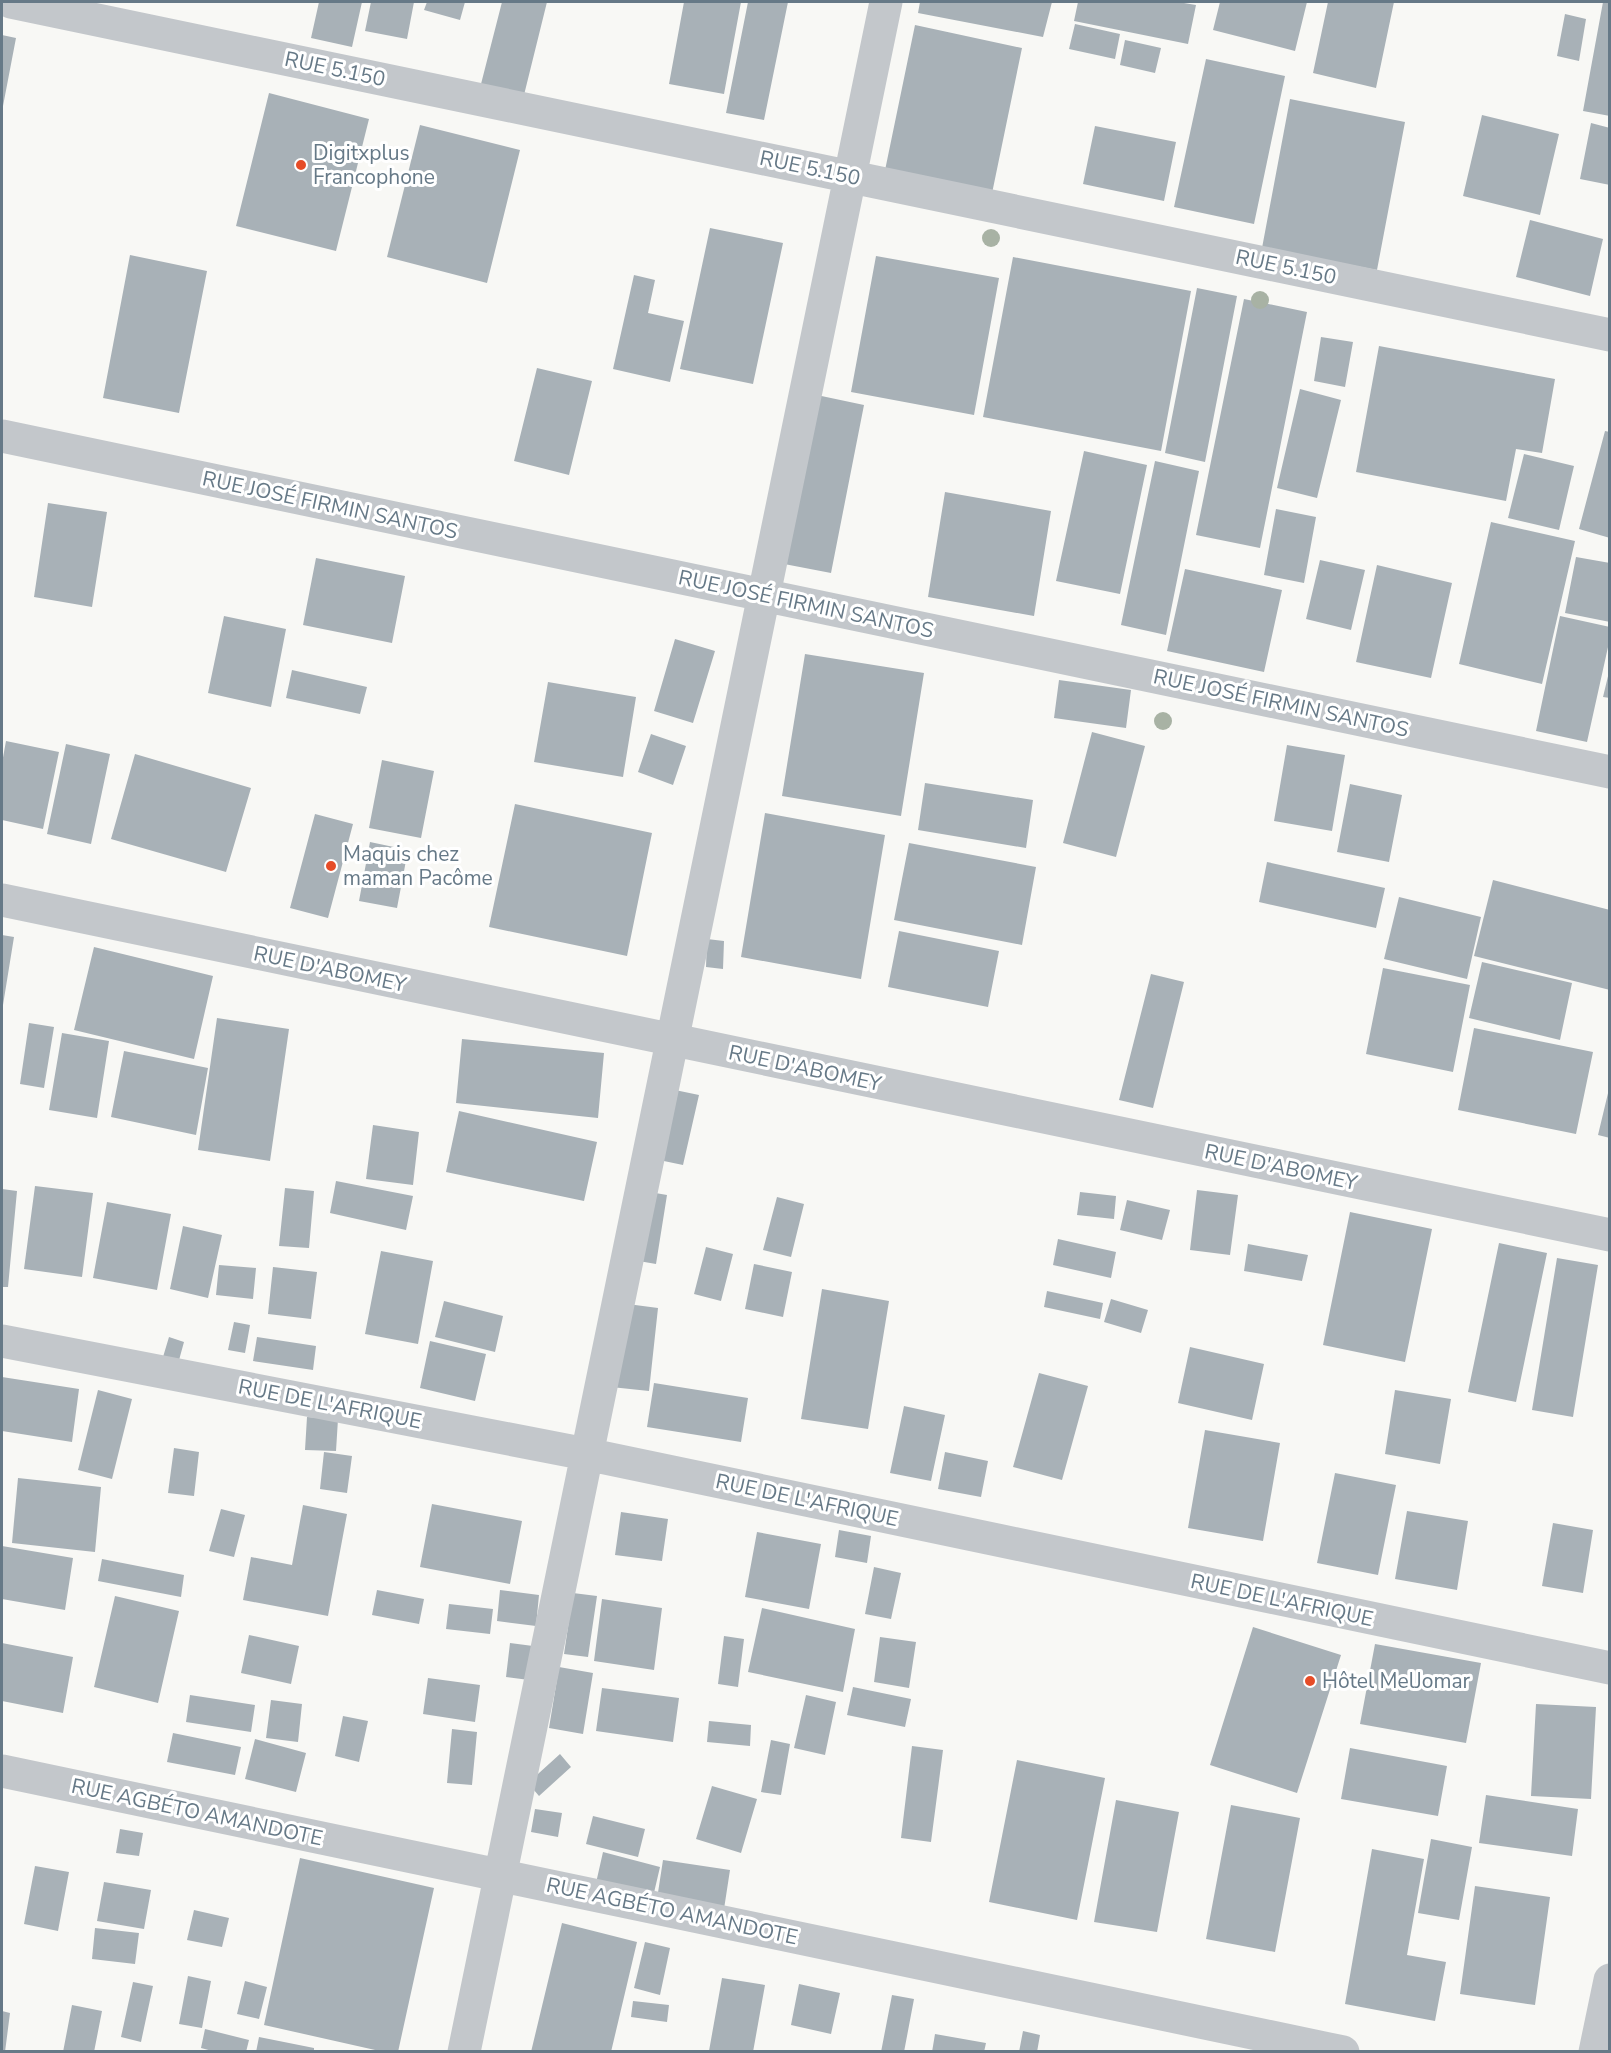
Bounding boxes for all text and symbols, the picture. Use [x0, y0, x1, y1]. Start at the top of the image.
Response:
street label: RUE 5.150 [282, 45, 388, 93]
place label: Digitxplus Francophone [313, 139, 435, 191]
street label: RUE 5.150 [757, 144, 863, 192]
marker: Digitxplus Francophone [294, 158, 308, 172]
street label: RUE 5.150 [1233, 243, 1339, 291]
street label: RUE JOSÉ FIRMIN SANTOS [200, 464, 460, 546]
street label: RUE JOSÉ FIRMIN SANTOS [676, 563, 936, 645]
street label: RUE JOSÉ FIRMIN SANTOS [1151, 662, 1411, 744]
place label: Maquis chez maman Pacôme [343, 840, 493, 892]
marker: Maquis chez maman Pacôme [324, 859, 338, 873]
street label: RUE D'ABOMEY [251, 939, 409, 999]
street label: RUE D'ABOMEY [726, 1038, 884, 1098]
street label: RUE D'ABOMEY [1202, 1137, 1360, 1197]
street label: RUE DE L'AFRIQUE [236, 1373, 424, 1435]
street label: RUE DE L'AFRIQUE [713, 1467, 901, 1533]
street label: RUE DE L'AFRIQUE [1188, 1567, 1376, 1633]
place label: Hôtel MelJomar [1322, 1667, 1471, 1695]
marker: Hôtel MelJomar [1303, 1674, 1317, 1688]
street label: RUE AGBÉTO AMANDOTE [69, 1772, 325, 1852]
street label: RUE AGBÉTO AMANDOTE [544, 1871, 800, 1951]

